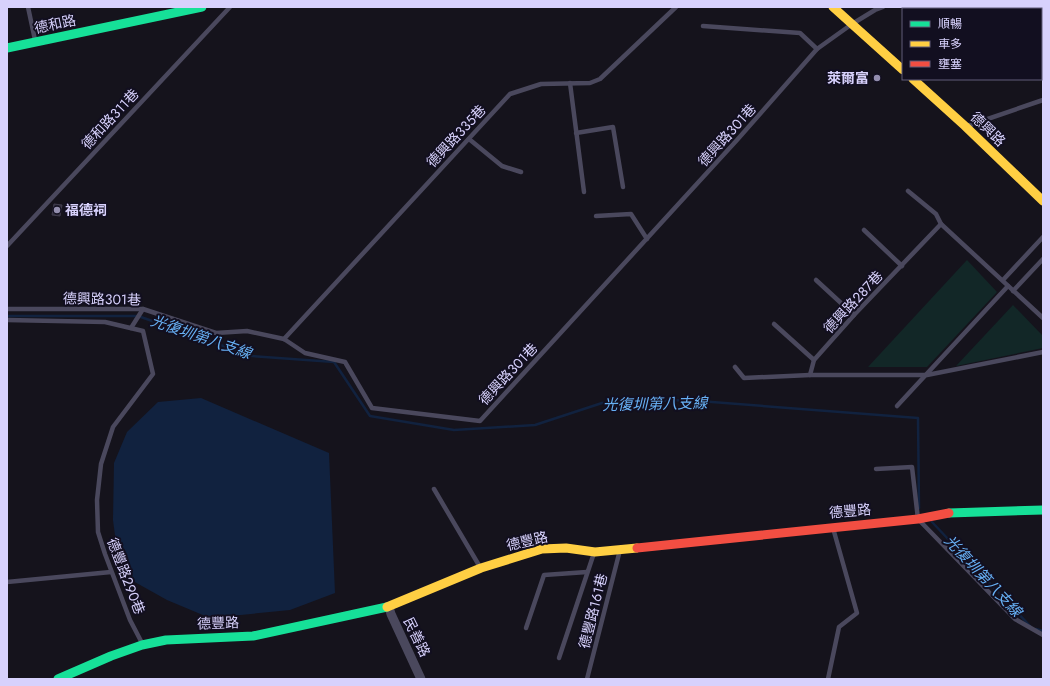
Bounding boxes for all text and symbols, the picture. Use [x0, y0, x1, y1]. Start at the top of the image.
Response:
legend [902, 8, 1042, 80]
street label: 德和路 [32, 10, 78, 38]
text: 順暢 [938, 15, 962, 33]
text: 車多 [938, 35, 962, 53]
text: 壅塞 [938, 55, 962, 73]
place label: 萊爾富 [827, 68, 869, 88]
marker: 萊爾富 [872, 73, 882, 83]
street label: 德和路311巷 [77, 84, 143, 154]
street label: 德興路301巷 [693, 99, 761, 171]
street label: 德興路335巷 [422, 100, 490, 172]
street label: 德興路 [966, 107, 1010, 151]
place label: 福德祠 [65, 200, 107, 220]
marker: 福德祠 [52, 205, 62, 215]
street label: 德興路287巷 [819, 266, 887, 338]
street label: 德興路301巷 [63, 288, 141, 310]
water label: 光復圳第八支線 [148, 310, 256, 365]
street label: 德興路301巷 [474, 339, 542, 409]
water label: 光復圳第八支線 [602, 392, 710, 416]
street label: 德豐路 [828, 499, 872, 523]
street label: 德豐路 [504, 527, 550, 555]
water label: 光復圳第八支線 [939, 530, 1028, 623]
street label: 德豐路290巷 [102, 535, 150, 617]
street label: 德豐路161巷 [574, 571, 612, 651]
street label: 德豐路 [197, 612, 239, 634]
street label: 民善路 [399, 614, 435, 660]

